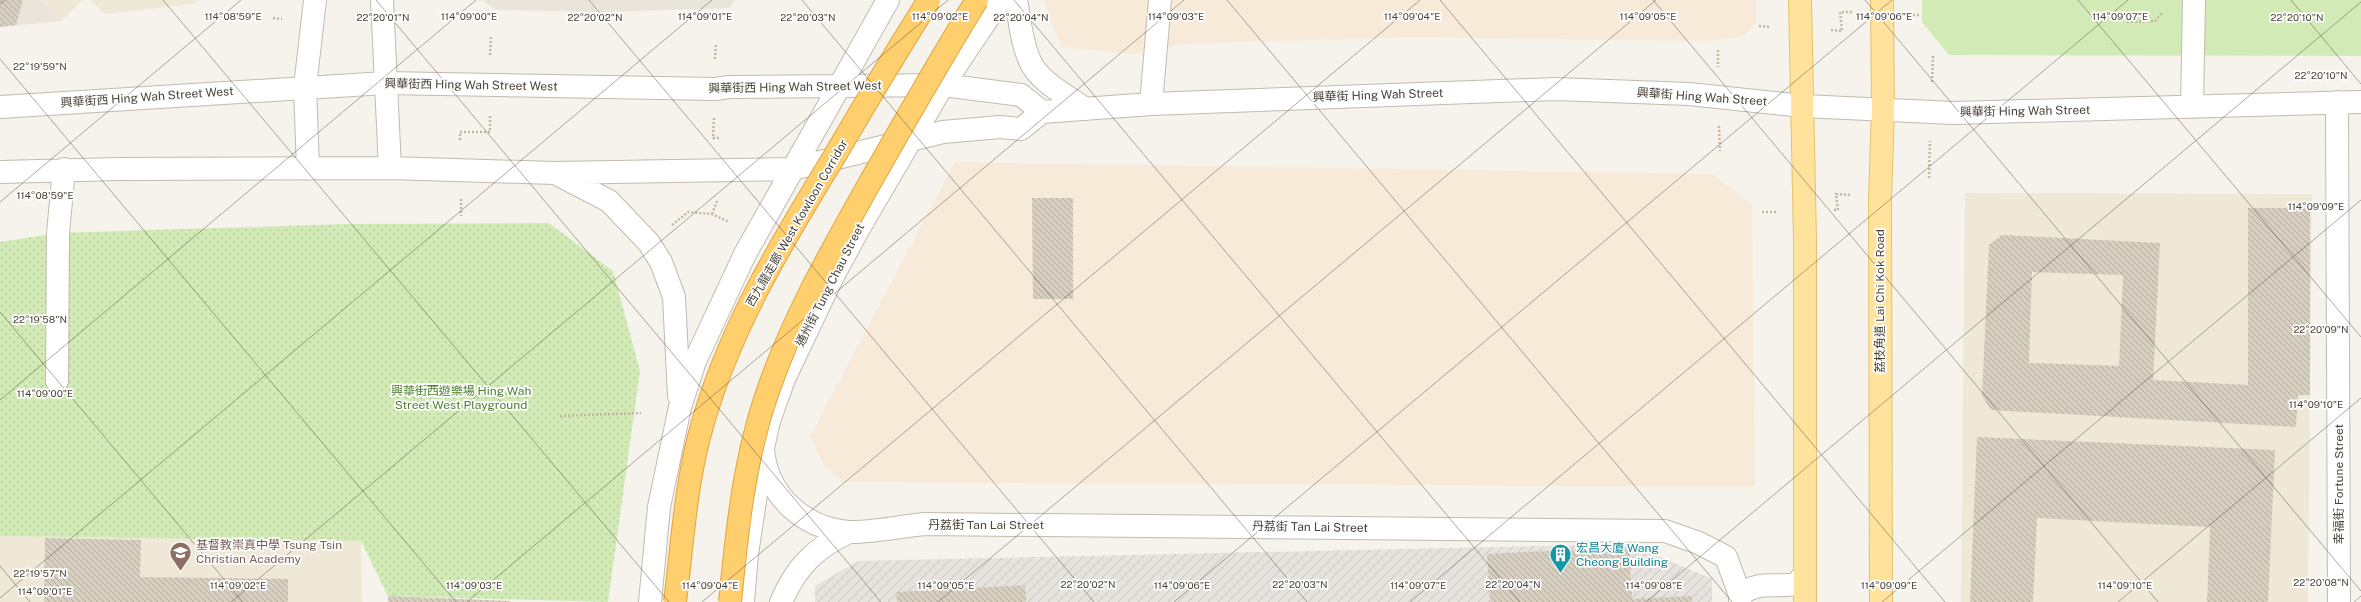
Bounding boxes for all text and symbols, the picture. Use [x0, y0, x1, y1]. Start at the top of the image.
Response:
text: 114°08'59"E [204, 10, 262, 22]
text: 114°09'00"E [441, 10, 497, 22]
text: 114°09'01"E [678, 10, 732, 22]
text: 114°09'02"E [912, 10, 968, 22]
text: 114°09'03"E [1148, 10, 1204, 22]
text: 114°09'04"E [1384, 10, 1440, 22]
text: 114°09'05"E [1620, 10, 1676, 22]
text: 114°09'06"E [1856, 10, 1912, 22]
text: 114°09'07"E [2092, 10, 2148, 22]
text: 22°20'01"N [356, 11, 410, 23]
text: 22°20'02"N [568, 11, 623, 23]
text: 22°20'03"N [780, 11, 836, 23]
text: 22°20'04"N [993, 11, 1049, 23]
text: 22°20'10"N [2270, 11, 2324, 23]
text: 22°19'59"N [13, 60, 67, 72]
text: 22°20'10"N [2294, 69, 2348, 81]
street label: 興華街西 Hing Wah Street West [384, 76, 558, 94]
street label: 興華街西 Hing Wah Street West [708, 78, 882, 96]
street label: 興華街西 Hing Wah Street West [60, 84, 234, 110]
street label: 興華街 Hing Wah Street [1636, 85, 1768, 109]
street label: 興華街 Hing Wah Street [1312, 86, 1444, 104]
street label: 興華街 Hing Wah Street [1960, 103, 2091, 119]
street label: 西九龍走廊 West Kowloon Corridor [743, 137, 851, 309]
text: 114°08'59"E [16, 189, 74, 201]
text: 114°09'09"E [2288, 200, 2344, 212]
street label: 通州街 Tung Chau Street [793, 221, 867, 349]
street label: 荔枝角道 Lai Chi Kok Road [1873, 229, 1887, 373]
text: 22°19'58"N [13, 313, 67, 325]
text: 22°20'09"N [2293, 323, 2349, 335]
park label: 興華街西遊樂場 Hing Wah Street West Playground [391, 384, 531, 412]
text: 114°09'00"E [17, 387, 73, 399]
text: 114°09'10"E [2289, 398, 2343, 410]
street label: 幸福街 Fortune Street [2332, 423, 2346, 544]
street label: 丹荔街 Tan Lai Street [928, 518, 1044, 532]
street label: 丹荔街 Tan Lai Street [1252, 519, 1368, 535]
place label: 基督教崇真中學 Tsung Tsin Christian Academy [196, 538, 342, 566]
school or university icon: 基督教崇真中學 Tsung Tsin Christian Academy [168, 539, 194, 572]
place label: 宏昌大廈 Wang Cheong Building [1576, 541, 1668, 569]
building icon: 宏昌大廈 Wang Cheong Building [1547, 542, 1573, 575]
text: 22°19'57"N [13, 567, 67, 579]
text: 22°20'08"N [2293, 576, 2349, 588]
text: 22°20'02"N [1061, 578, 1116, 590]
text: 22°20'03"N [1272, 578, 1328, 590]
text: 22°20'04"N [1485, 578, 1541, 590]
text: 114°09'02"E [210, 579, 266, 591]
text: 114°09'03"E [446, 579, 502, 591]
text: 114°09'04"E [682, 579, 738, 591]
text: 114°09'05"E [918, 579, 974, 591]
text: 114°09'06"E [1154, 579, 1210, 591]
text: 114°09'07"E [1390, 579, 1446, 591]
text: 114°09'08"E [1626, 579, 1682, 591]
text: 114°09'09"E [1861, 579, 1917, 591]
text: 114°09'10"E [2098, 579, 2152, 591]
text: 114°09'01"E [18, 585, 72, 597]

